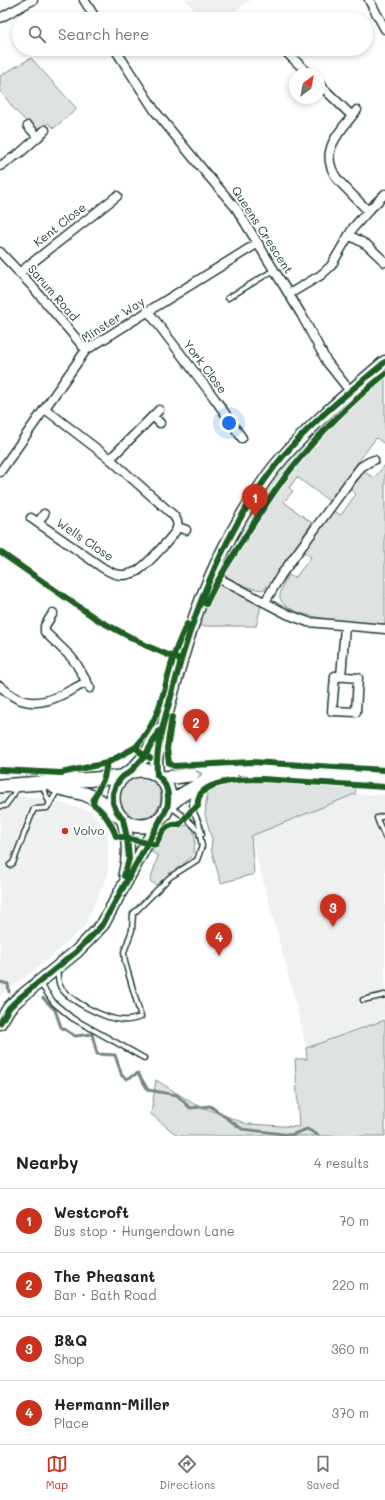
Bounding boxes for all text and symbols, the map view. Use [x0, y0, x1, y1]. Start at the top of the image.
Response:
search box [12, 12, 373, 56]
icon: search [26, 23, 48, 45]
text: Search here [58, 24, 149, 44]
north arrow [289, 68, 325, 104]
street label: Queens Crescent [229, 183, 297, 276]
street label: Kent Close [30, 199, 89, 250]
street label: Sarum Road [25, 261, 83, 324]
street label: Minster Way [78, 293, 147, 346]
street label: York Close [180, 336, 231, 396]
your location [219, 413, 239, 433]
pin: 1 [242, 484, 268, 517]
street label: Wells Close [54, 514, 117, 564]
pin: 2 [183, 709, 209, 742]
one-way arrow [196, 770, 203, 778]
place label: Volvo [73, 822, 104, 838]
marker: Volvo [60, 826, 70, 836]
pin: 3 [320, 894, 346, 927]
pin: 4 [206, 923, 232, 956]
text: Nearby [16, 1151, 78, 1173]
text: 4 results [314, 1154, 369, 1171]
text: Westcroft [54, 1202, 129, 1222]
text: 1 [26, 1212, 32, 1229]
text: 70 m [339, 1212, 369, 1229]
text: Bus stop · Hungerdown Lane [54, 1222, 235, 1239]
text: The Pheasant [54, 1266, 155, 1286]
text: 2 [25, 1276, 33, 1293]
text: 220 m [332, 1276, 369, 1293]
text: Bar · Bath Road [54, 1286, 156, 1303]
text: B&Q [54, 1330, 87, 1350]
text: 3 [25, 1340, 33, 1357]
text: 360 m [331, 1340, 369, 1357]
text: Shop [54, 1350, 84, 1367]
text: Hermann-Miller [54, 1394, 170, 1414]
text: 4 [25, 1404, 33, 1421]
text: 370 m [332, 1404, 369, 1421]
text: Place [54, 1414, 89, 1431]
tab: Map [46, 1453, 68, 1492]
tab: Directions [159, 1453, 215, 1492]
tab: Saved [307, 1453, 339, 1492]

